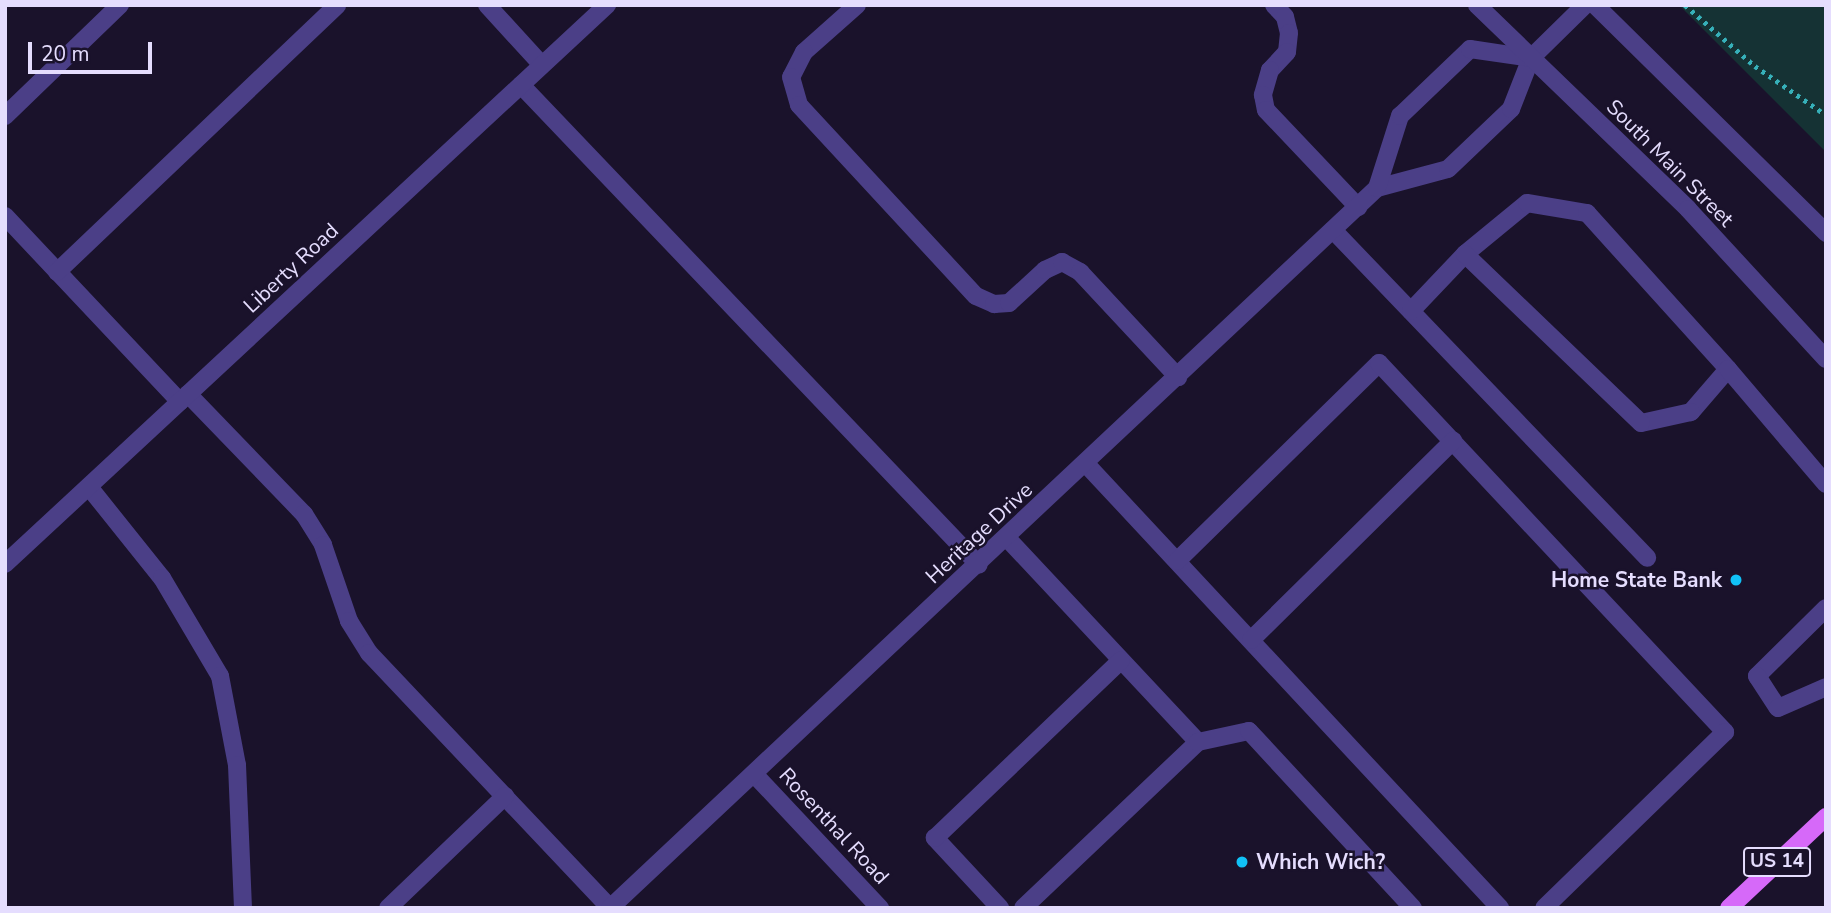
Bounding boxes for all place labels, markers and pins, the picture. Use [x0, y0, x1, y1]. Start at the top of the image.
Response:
place label: Home State Bank [1551, 567, 1722, 593]
marker: Home State Bank [1728, 572, 1744, 588]
place label: Which Wich? [1256, 849, 1385, 875]
marker: Which Wich? [1234, 854, 1250, 870]

